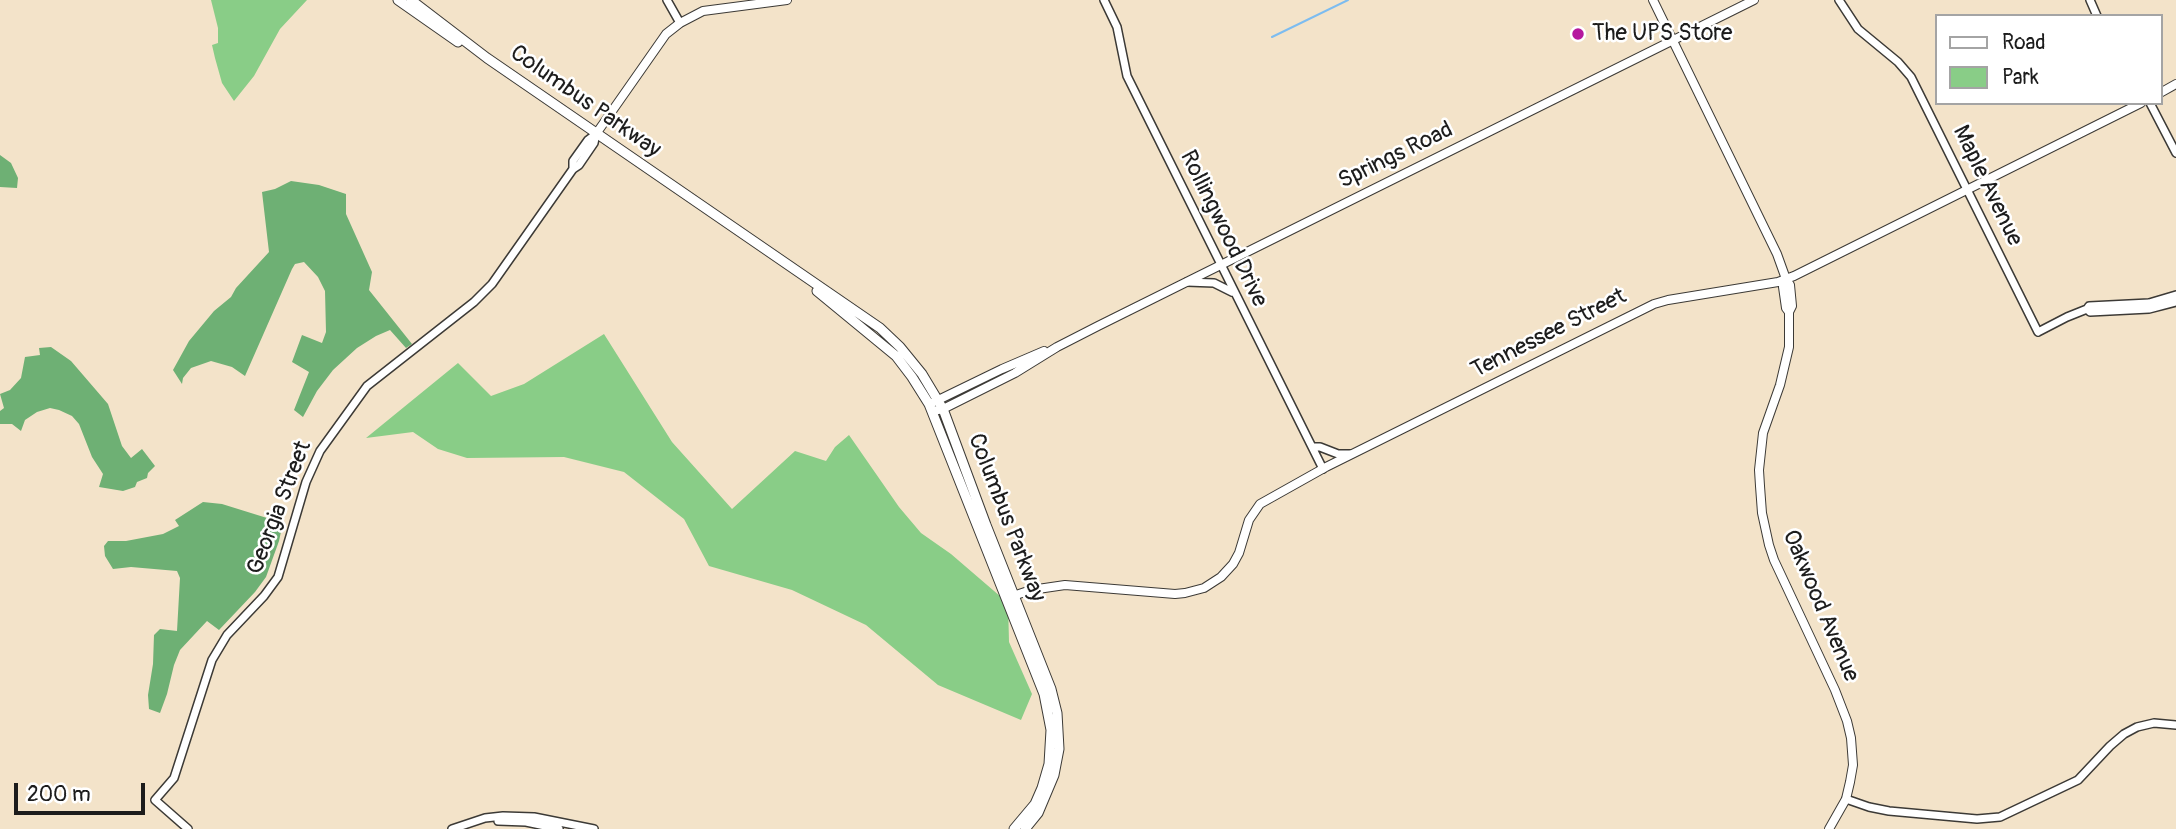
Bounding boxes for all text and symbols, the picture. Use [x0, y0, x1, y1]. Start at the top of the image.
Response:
legend [1934, 14, 2162, 105]
place label: The UPS Store [1592, 20, 1732, 48]
marker: The UPS Store [1570, 26, 1586, 42]
text: Road [2002, 29, 2046, 56]
street label: Columbus Parkway [504, 40, 666, 164]
text: Park [2002, 64, 2039, 91]
street label: Springs Road [1334, 116, 1458, 196]
street label: Maple Avenue [1946, 121, 2028, 251]
street label: Rollingwood Drive [1173, 146, 1273, 312]
street label: Tennessee Street [1467, 283, 1631, 385]
street label: Columbus Parkway [961, 430, 1051, 606]
street label: Georgia Street [242, 437, 318, 579]
street label: Oakwood Avenue [1776, 526, 1864, 686]
scale bar [18, 770, 149, 814]
text: 200 m [27, 781, 91, 808]

